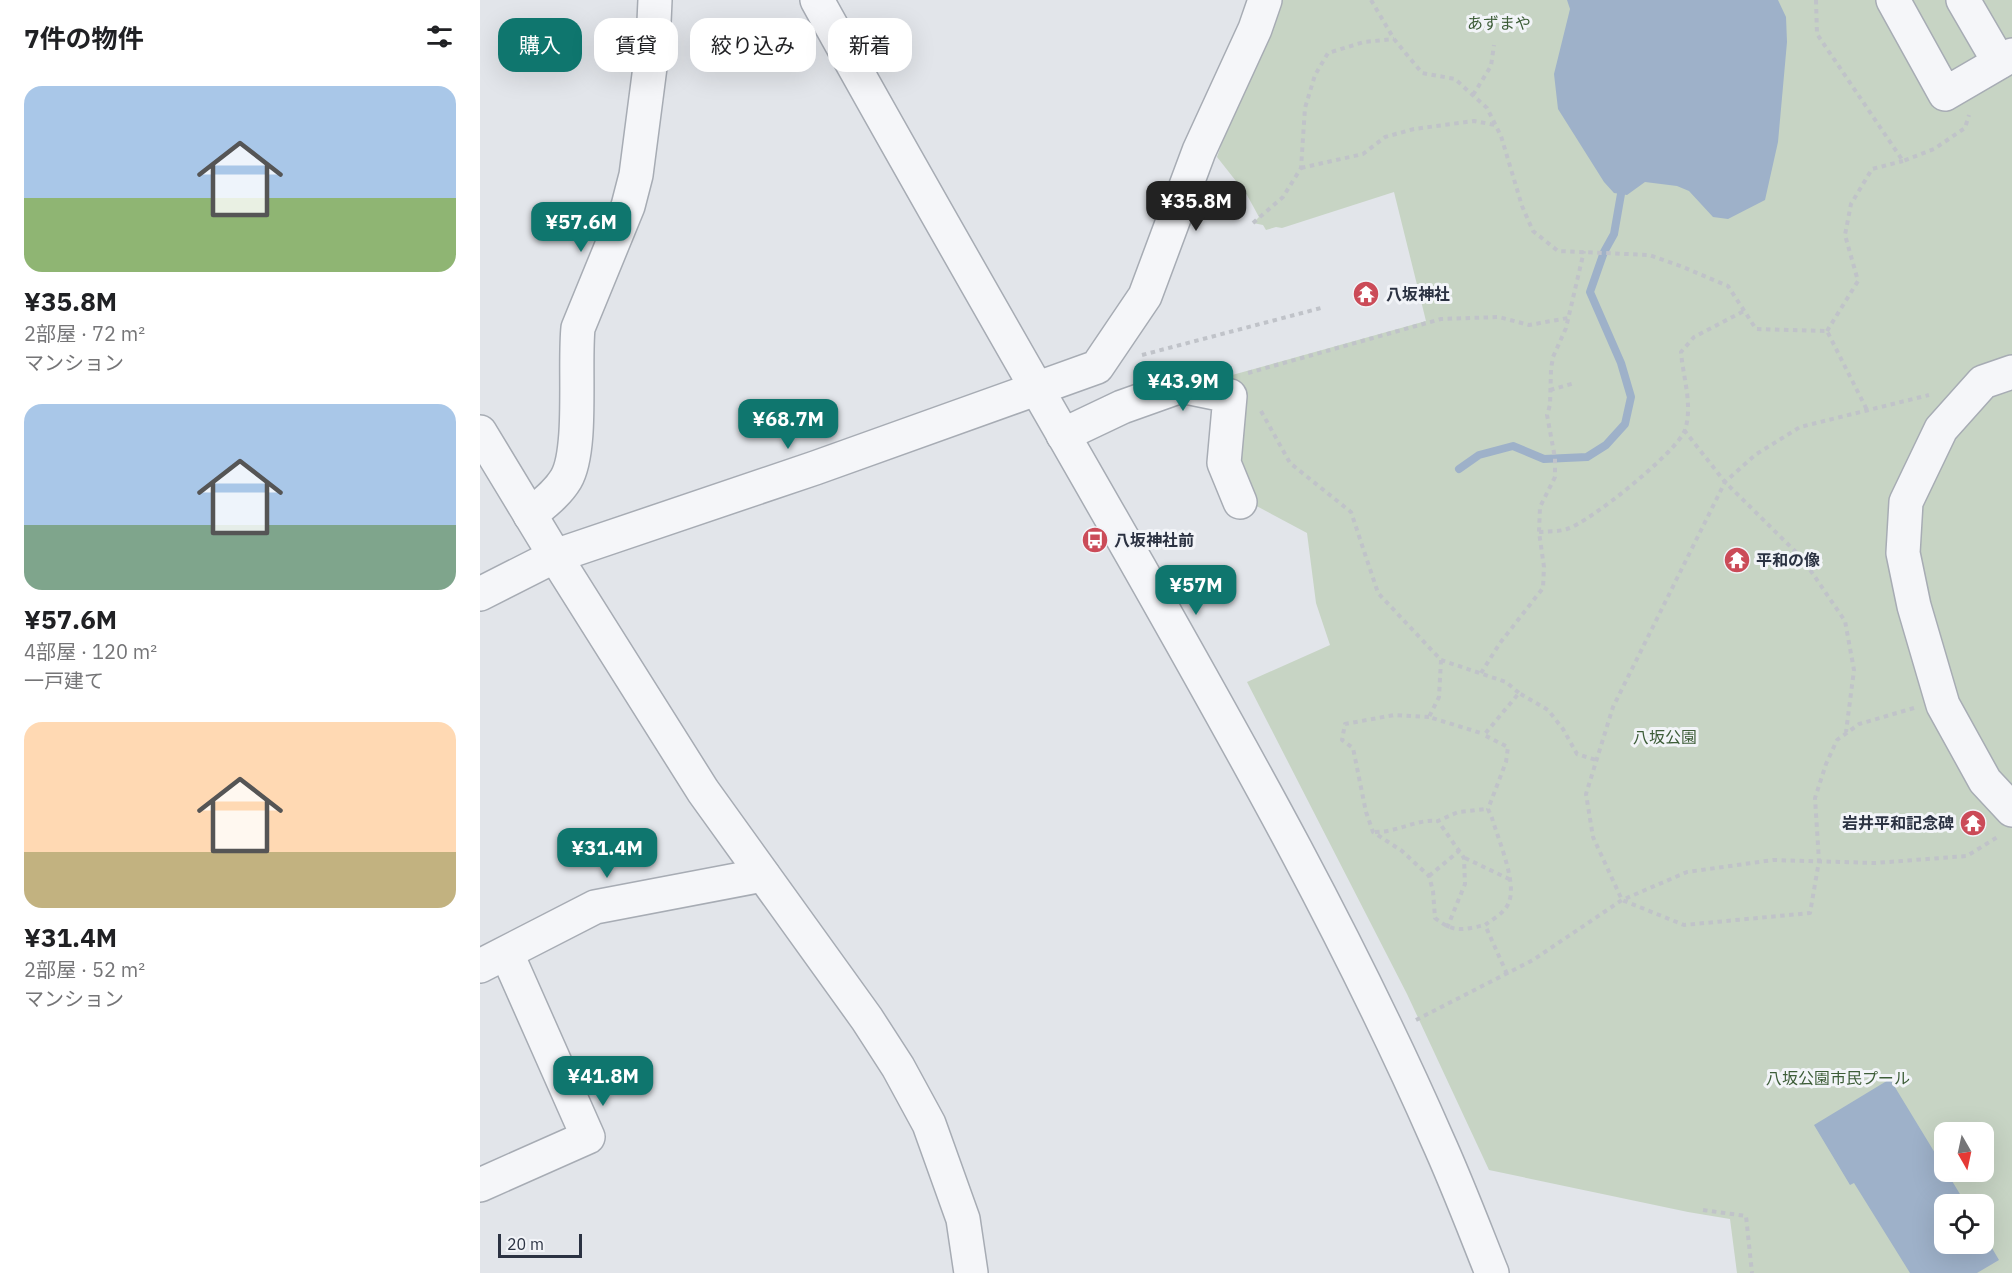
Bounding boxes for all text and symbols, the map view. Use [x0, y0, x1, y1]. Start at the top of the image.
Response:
park label: あずまや [1467, 13, 1531, 33]
chip: 購入 [498, 18, 582, 72]
chip: 賃貸 [594, 18, 678, 72]
chip: 絞り込み [690, 18, 816, 72]
chip: 新着 [828, 18, 912, 72]
icon: filters [423, 20, 456, 53]
text: 7件の物件 [24, 21, 144, 55]
icon: home [186, 125, 294, 233]
pin: ¥35.8M [1147, 181, 1245, 232]
text: ¥35.8M [1160, 187, 1232, 214]
pin: ¥57.6M [532, 202, 630, 253]
text: ¥57.6M [545, 208, 617, 235]
temple icon: 八坂神社 [1351, 279, 1381, 309]
text: ¥35.8M [24, 284, 117, 318]
place label: 八坂神社 [1386, 284, 1450, 304]
text: 2部屋 · 72 m² [24, 320, 145, 347]
text: マンション [24, 349, 124, 376]
pin: ¥43.9M [1134, 361, 1232, 412]
text: ¥43.9M [1147, 367, 1219, 394]
pin: ¥68.7M [739, 399, 837, 450]
text: ¥68.7M [752, 405, 824, 432]
icon: home [186, 443, 294, 551]
bus stop icon: 八坂神社前 [1080, 525, 1110, 555]
place label: 八坂神社前 [1114, 530, 1194, 550]
temple icon: 平和の像 [1722, 545, 1752, 575]
place label: 平和の像 [1756, 550, 1820, 570]
pin: ¥57M [1160, 565, 1232, 616]
text: ¥57M [1169, 571, 1223, 598]
text: ¥57.6M [24, 602, 117, 636]
text: 4部屋 · 120 m² [24, 638, 157, 665]
text: 一戸建て [24, 667, 104, 694]
park label: 八坂公園 [1633, 727, 1697, 747]
icon: home [186, 761, 294, 869]
temple icon: 岩井平和記念碑 [1958, 808, 1988, 838]
place label: 岩井平和記念碑 [1842, 813, 1954, 833]
pin: ¥31.4M [558, 828, 656, 879]
text: ¥31.4M [571, 834, 643, 861]
text: ¥31.4M [24, 920, 117, 954]
text: 2部屋 · 52 m² [24, 956, 145, 983]
text: マンション [24, 985, 124, 1012]
pin: ¥41.8M [554, 1056, 652, 1107]
text: ¥41.8M [567, 1062, 639, 1089]
park label: 八坂公園市民プール [1766, 1068, 1910, 1088]
north arrow [1934, 1122, 1994, 1182]
map controls [1934, 1122, 1994, 1254]
button: locate [1934, 1194, 1994, 1254]
scale bar [498, 1231, 582, 1258]
text: 20 m [507, 1234, 544, 1254]

